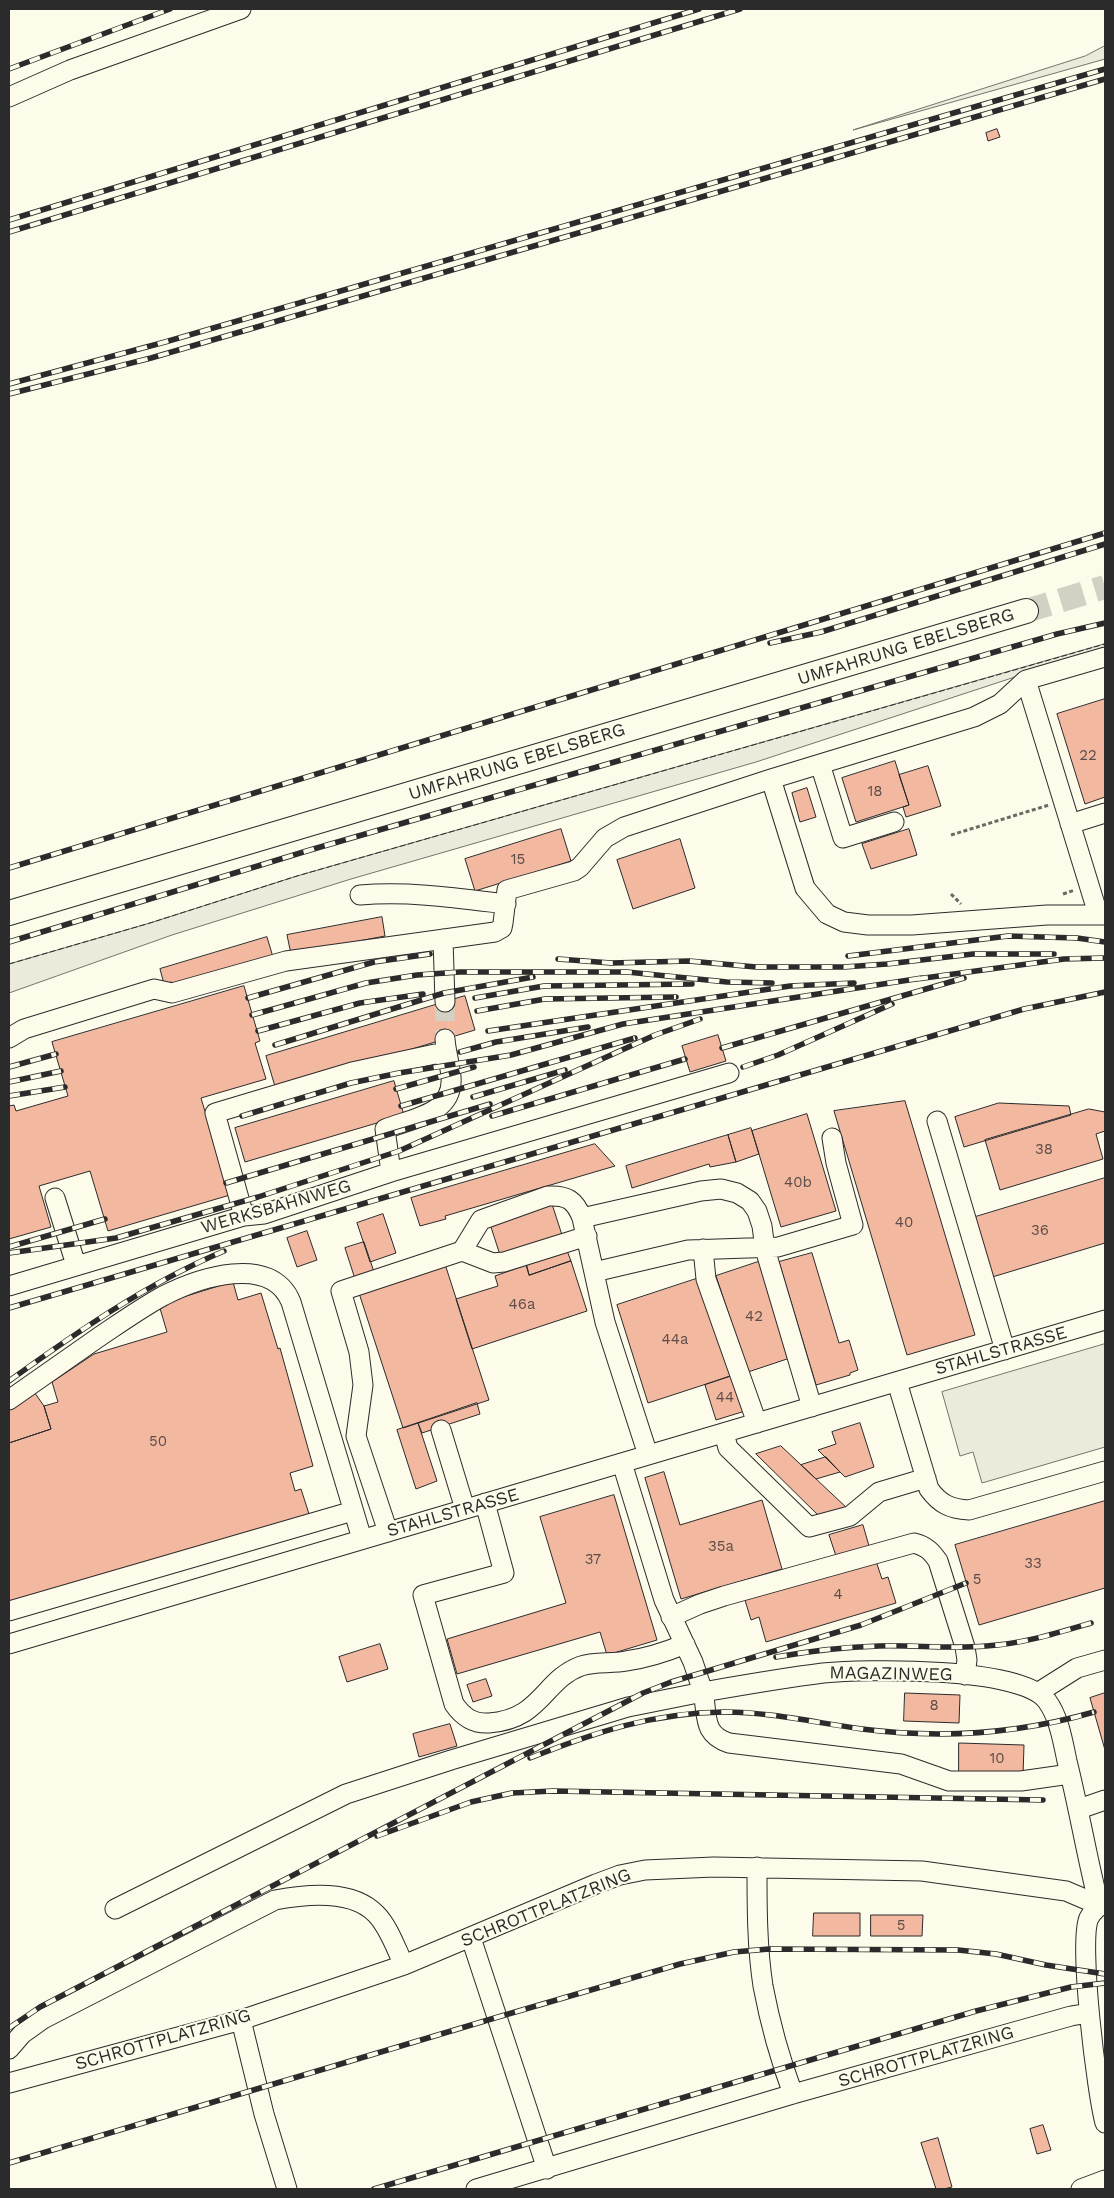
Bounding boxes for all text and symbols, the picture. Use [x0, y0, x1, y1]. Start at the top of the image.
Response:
street label: UMFAHRUNG EBELSBERG [795, 604, 1017, 690]
street label: UMFAHRUNG EBELSBERG [406, 719, 628, 805]
house number: 22 [1079, 747, 1097, 765]
house number: 18 [867, 783, 883, 801]
house number: 15 [511, 851, 525, 869]
house number: 38 [1035, 1141, 1053, 1159]
house number: 40b [784, 1174, 812, 1192]
street label: WERKSBAHNWEG [198, 1175, 354, 1239]
house number: 40 [895, 1214, 913, 1232]
house number: 36 [1031, 1222, 1049, 1240]
house number: 46a [509, 1296, 535, 1314]
house number: 42 [745, 1308, 763, 1326]
street label: STAHLSTRASSE [933, 1322, 1069, 1380]
house number: 44a [662, 1331, 688, 1349]
house number: 44 [716, 1389, 734, 1407]
house number: 50 [149, 1433, 167, 1451]
street label: STAHLSTRASSE [385, 1484, 521, 1542]
house number: 35a [708, 1538, 734, 1556]
house number: 37 [585, 1551, 601, 1569]
house number: 33 [1024, 1555, 1042, 1573]
house number: 5 [973, 1571, 981, 1589]
house number: 4 [833, 1586, 843, 1604]
street label: MAGAZINWEG [829, 1662, 953, 1686]
house number: 8 [929, 1697, 939, 1715]
house number: 10 [989, 1750, 1005, 1768]
street label: SCHROTTPLATZRING [458, 1864, 634, 1952]
house number: 5 [897, 1917, 905, 1935]
street label: SCHROTTPLATZRING [73, 2005, 253, 2075]
street label: SCHROTTPLATZRING [836, 2022, 1016, 2092]

